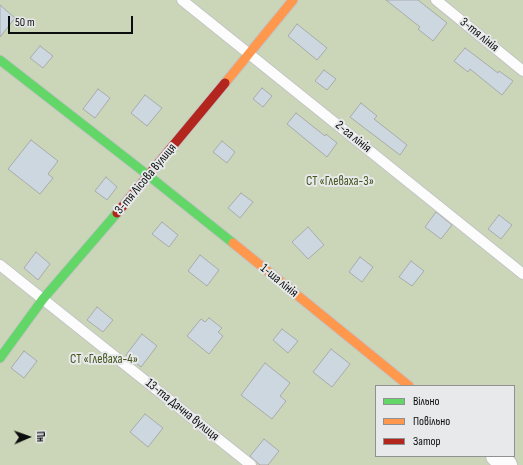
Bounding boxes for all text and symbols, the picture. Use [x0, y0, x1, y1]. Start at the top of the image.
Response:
scale bar [10, 8, 135, 34]
text: 50 m [15, 15, 35, 30]
street label: 3-тя лінія [456, 15, 502, 55]
street label: 2-га лінія [332, 118, 374, 156]
street label: 3-тя Лісова вулиця [112, 140, 180, 218]
park label: СТ «Глеваха-3» [306, 174, 374, 190]
street label: 1-ша лінія [257, 261, 301, 301]
park label: СТ «Глеваха-4» [70, 352, 138, 368]
street label: 13-та Дачна вулиця [142, 376, 222, 444]
legend [375, 385, 515, 457]
text: Вільно [413, 394, 439, 409]
text: Повільно [413, 414, 450, 429]
north arrow [8, 417, 48, 457]
text: Пн [34, 431, 47, 442]
text: Затор [413, 434, 441, 449]

